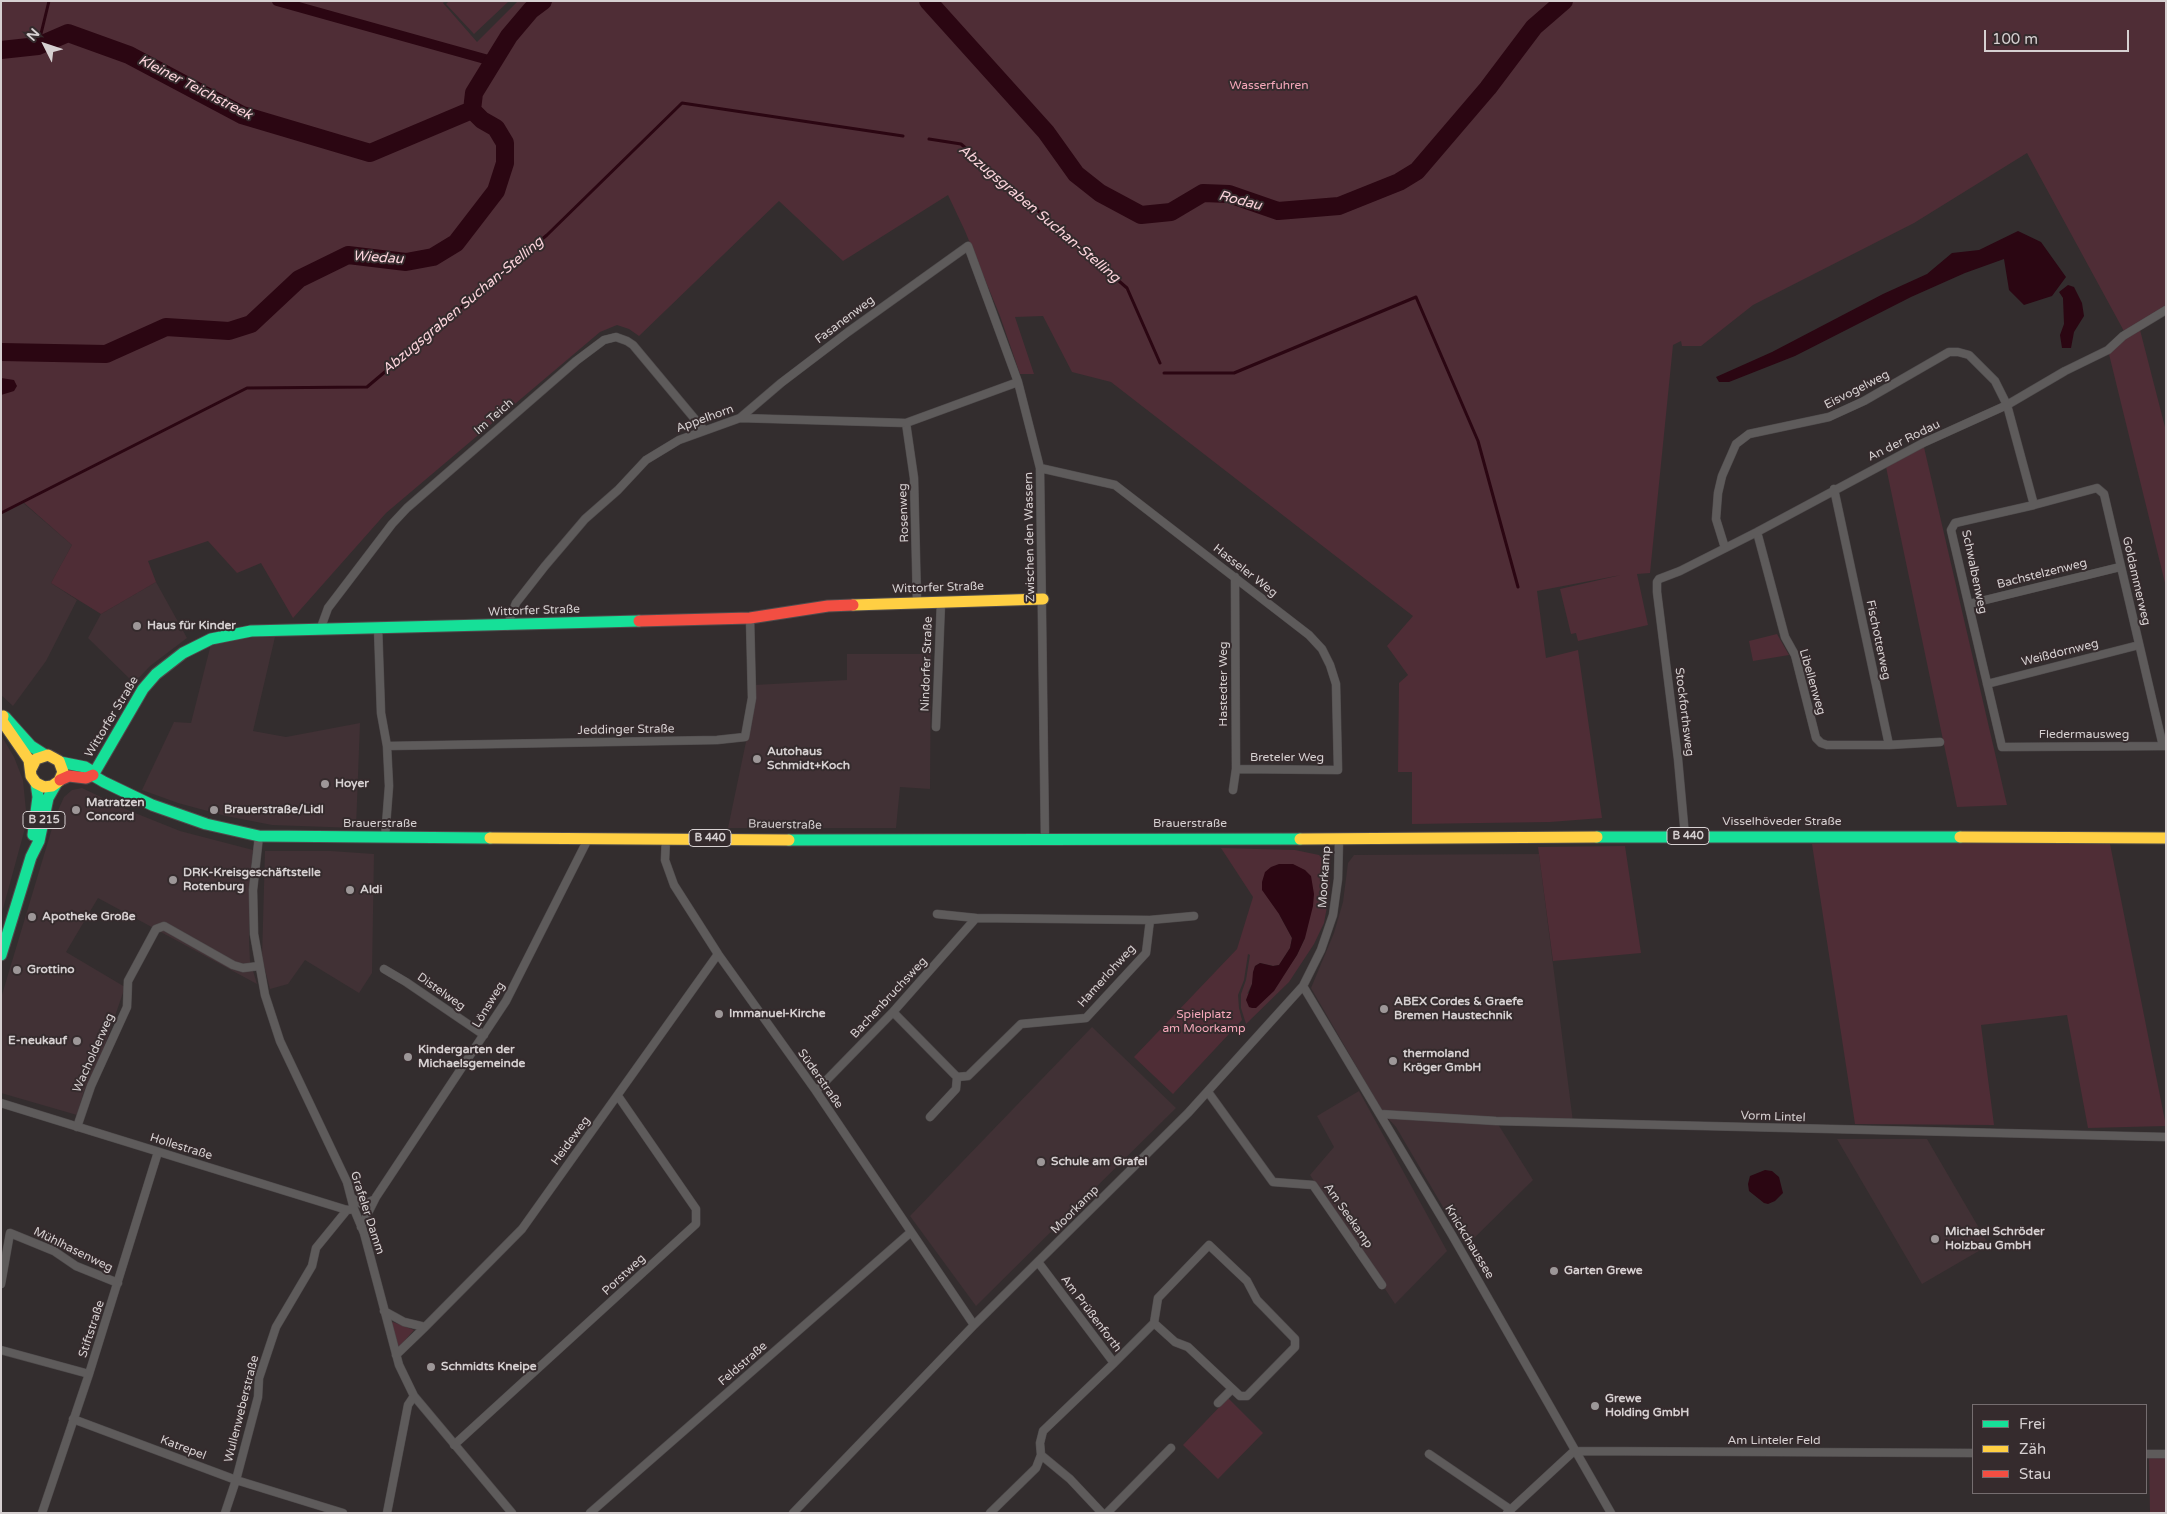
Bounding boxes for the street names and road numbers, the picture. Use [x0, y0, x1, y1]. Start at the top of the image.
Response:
street label: Fasanenweg [812, 293, 878, 347]
street label: Eisvogelweg [1822, 367, 1892, 413]
street label: Im Teich [471, 396, 517, 438]
street label: Appelhorn [674, 402, 736, 436]
street label: An der Rodau [1865, 417, 1943, 465]
street label: Zwischen den Wassern [1022, 472, 1038, 602]
street label: Rosenweg [896, 483, 912, 543]
street label: Schwalbenweg [1958, 529, 1990, 615]
street label: Goldammerweg [2119, 535, 2153, 627]
street label: Hasseler Weg [1210, 541, 1280, 601]
street label: Bachstelzenweg [1995, 556, 2089, 592]
street label: Wittorfer Straße [892, 579, 984, 597]
street label: Fischotterweg [1863, 599, 1893, 681]
street label: Wittorfer Straße [488, 602, 580, 620]
street label: Nindorfer Straße [918, 616, 936, 712]
street label: Weißdornweg [2020, 636, 2100, 670]
street label: Hastedter Weg [1217, 641, 1231, 727]
street label: Libellenweg [1796, 647, 1828, 717]
street label: Stockforthsweg [1671, 667, 1697, 757]
street label: Wittorfer Straße [82, 674, 142, 760]
street label: Jeddinger Straße [577, 722, 675, 738]
street label: Fledermausweg [2039, 728, 2129, 742]
street label: Breteler Weg [1250, 751, 1324, 765]
road number: B 215 [23, 812, 65, 828]
street label: Visselhöveder Straße [1722, 815, 1842, 829]
street label: Brauerstraße [343, 817, 417, 831]
street label: Brauerstraße [748, 817, 822, 833]
street label: Brauerstraße [1153, 817, 1227, 831]
road number: B 440 [1667, 828, 1709, 844]
road number: B 440 [689, 830, 731, 846]
street label: Moorkamp [1316, 845, 1334, 909]
street label: Hamerlohweg [1075, 942, 1139, 1010]
street label: Bachenbruchsweg [848, 954, 930, 1042]
street label: Distelweg [414, 970, 468, 1014]
street label: Lönsweg [470, 979, 508, 1031]
street label: Wacholderweg [70, 1011, 118, 1095]
street label: Süderstraße [794, 1046, 846, 1112]
street label: Vorm Lintel [1740, 1109, 1806, 1125]
street label: Heideweg [548, 1114, 594, 1168]
street label: Hollestraße [148, 1131, 214, 1163]
street label: Grafeler Damm [347, 1170, 387, 1256]
street label: Am Seekamp [1320, 1181, 1376, 1251]
street label: Moorkamp [1048, 1183, 1102, 1237]
street label: Knickchaussee [1441, 1202, 1497, 1282]
street label: Mühlhasenweg [31, 1225, 115, 1275]
street label: Porstweg [599, 1251, 649, 1299]
street label: Am Prüßenforth [1058, 1273, 1124, 1355]
street label: Stiftstraße [76, 1298, 108, 1360]
street label: Feldstraße [716, 1339, 770, 1389]
street label: Wullenweberstraße [222, 1354, 262, 1464]
street label: Katrepel [158, 1433, 208, 1463]
street label: Am Linteler Feld [1727, 1434, 1821, 1448]

